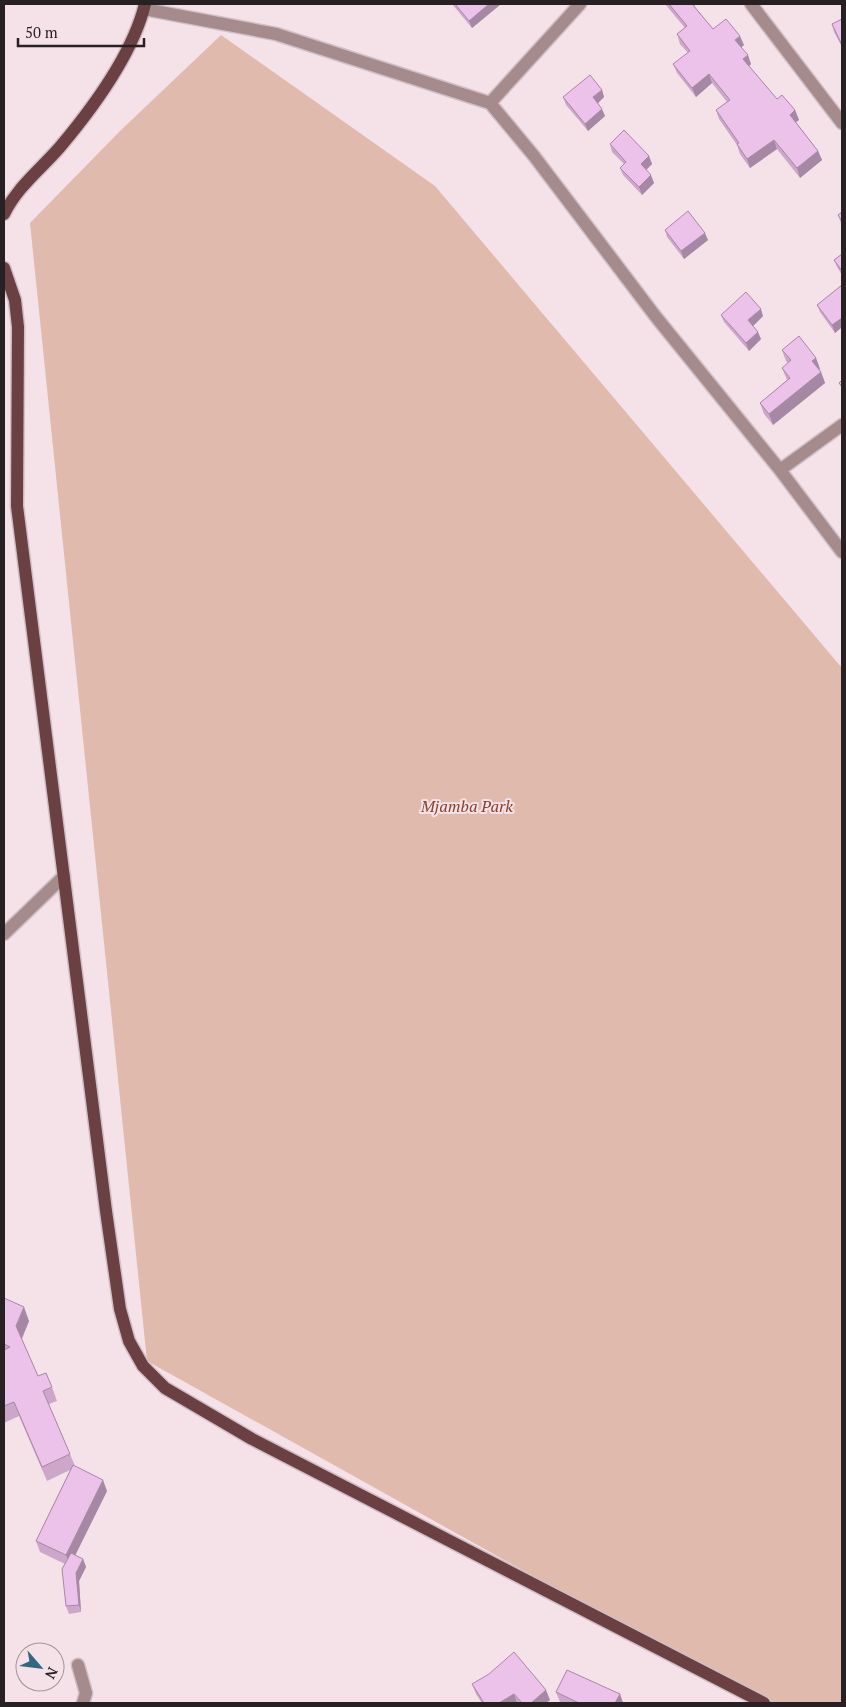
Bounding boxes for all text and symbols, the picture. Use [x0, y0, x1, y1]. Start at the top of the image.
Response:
scale bar [18, 15, 144, 47]
text: 50 m [25, 22, 58, 42]
park label: Mjamba Park [420, 795, 513, 817]
north arrow [15, 1642, 65, 1692]
text: N [41, 1664, 63, 1683]

